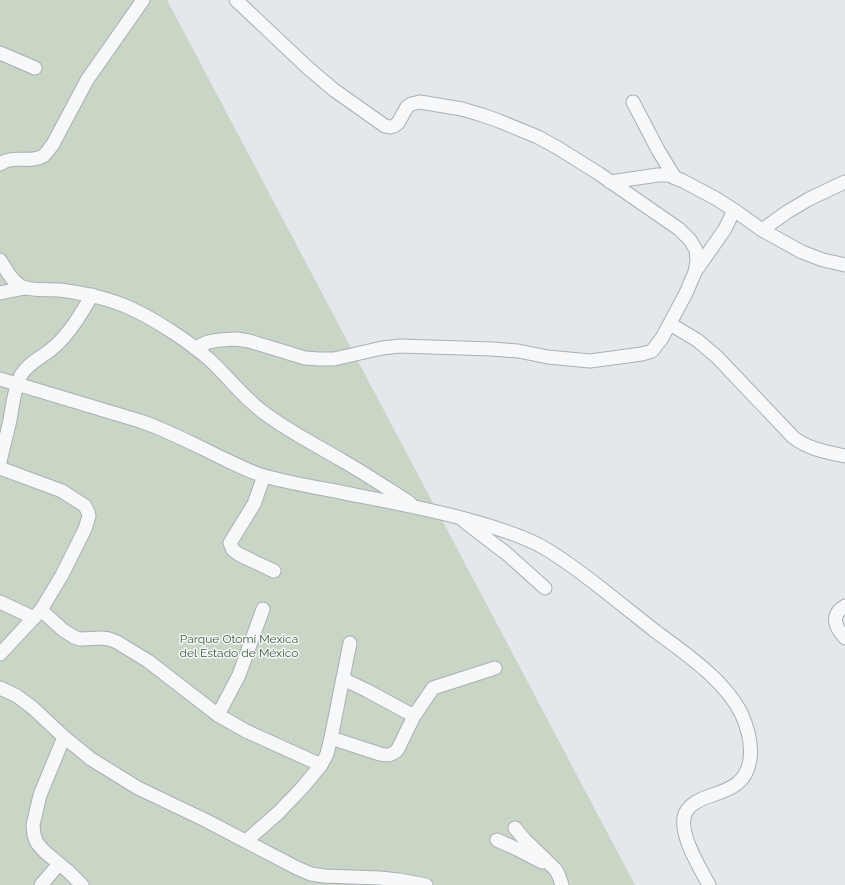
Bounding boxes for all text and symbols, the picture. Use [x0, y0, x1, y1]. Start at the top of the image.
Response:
park label: Parque Otomí Mexica del Estado de México [180, 632, 298, 660]

